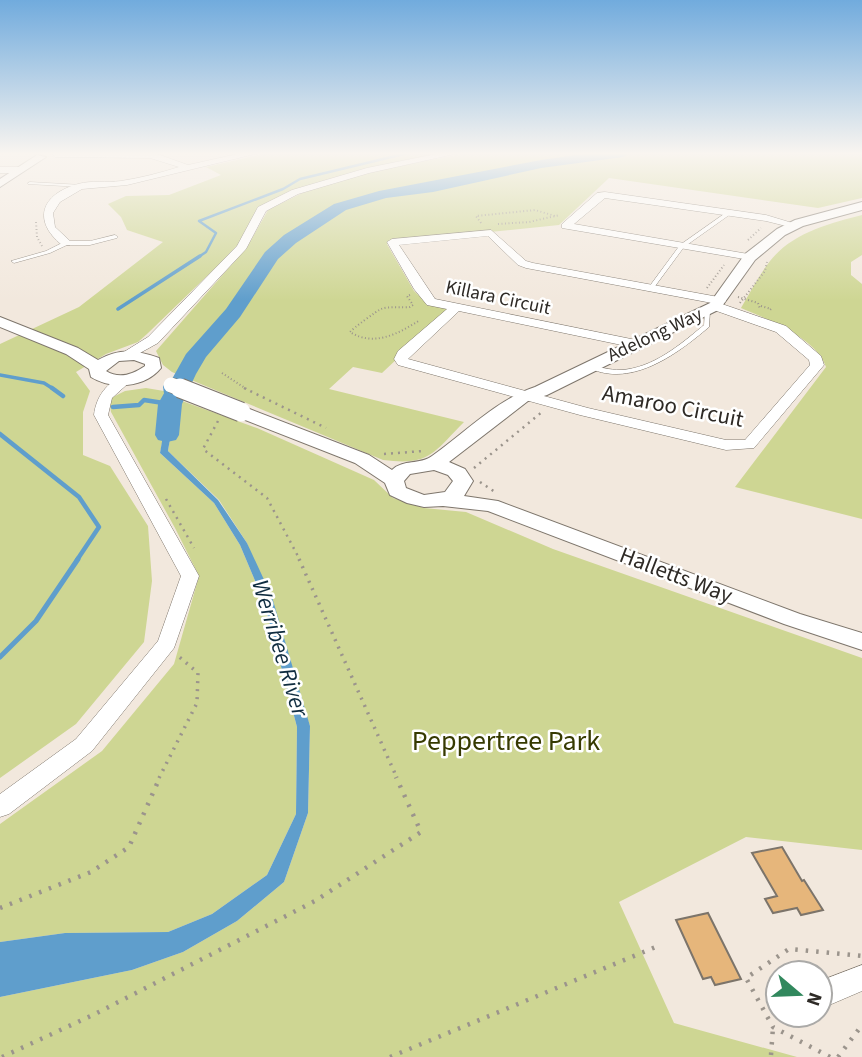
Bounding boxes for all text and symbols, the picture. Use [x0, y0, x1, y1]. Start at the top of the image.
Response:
street label: Killara Circuit [443, 274, 553, 322]
street label: Adelong Way [603, 301, 707, 369]
street label: Amaroo Circuit [599, 376, 747, 436]
street label: Halletts Way [615, 538, 738, 612]
water label: Werribee River [243, 575, 318, 723]
park label: Peppertree Park [412, 721, 600, 761]
north arrow [764, 959, 834, 1029]
text: N [799, 989, 828, 1009]

